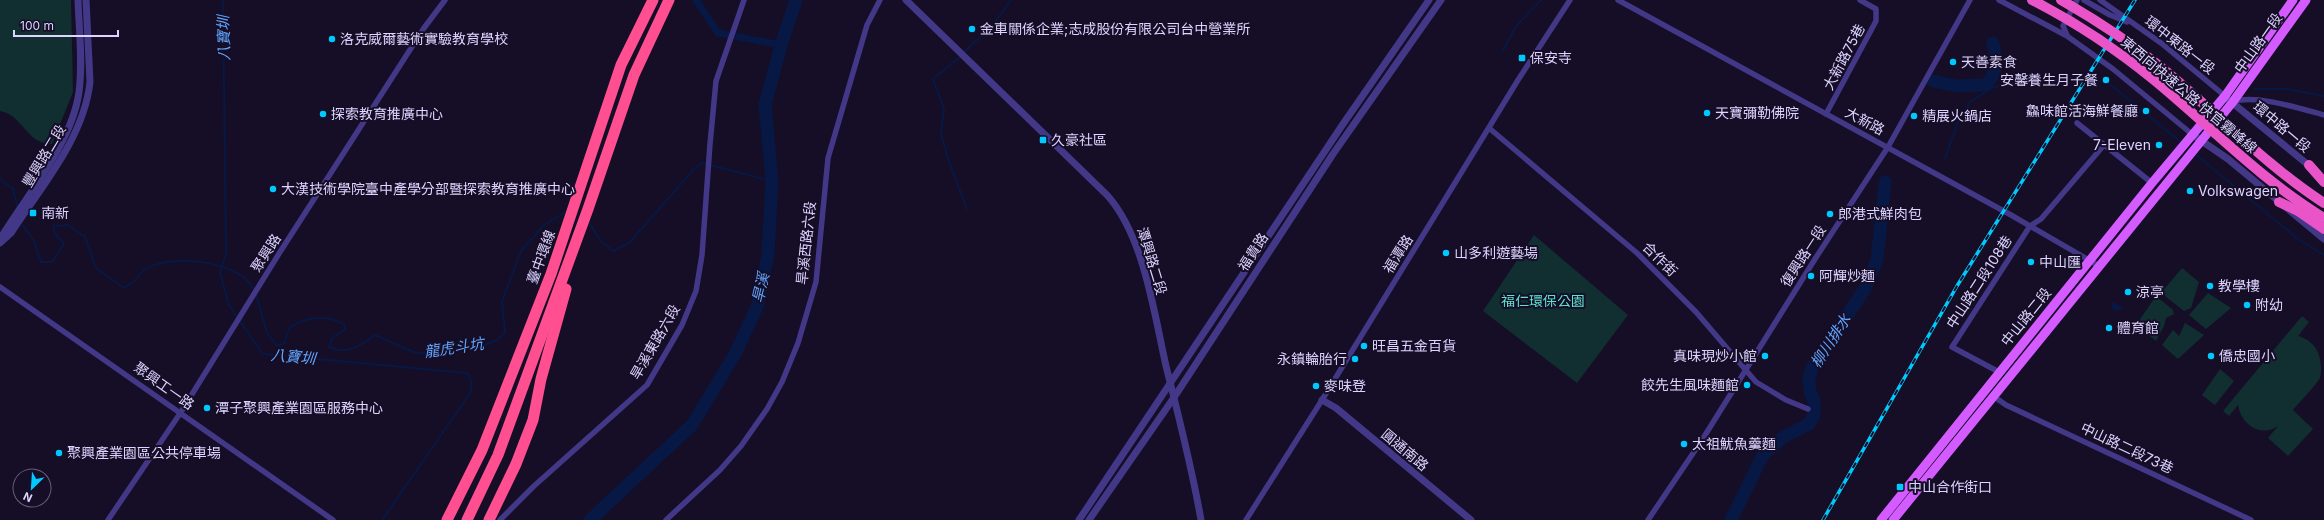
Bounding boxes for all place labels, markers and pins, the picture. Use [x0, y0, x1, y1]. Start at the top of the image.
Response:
place label: 金車關係企業;志成股份有限公司台中營業所 [980, 20, 1250, 37]
marker: 金車關係企業;志成股份有限公司台中營業所 [967, 24, 977, 34]
place label: 洛克威爾藝術實驗教育學校 [340, 30, 508, 47]
marker: 洛克威爾藝術實驗教育學校 [327, 34, 337, 44]
place label: 保安寺 [1530, 49, 1572, 66]
marker: 保安寺 [1517, 53, 1527, 63]
place label: 天善素食 [1961, 53, 2017, 70]
marker: 天善素食 [1948, 57, 1958, 67]
place label: 安馨養生月子餐 [2000, 71, 2098, 88]
marker: 安馨養生月子餐 [2101, 75, 2111, 85]
place label: 鱻味館活海鮮餐廳 [2026, 102, 2138, 119]
place label: 天寶彌勒佛院 [1715, 104, 1799, 121]
place label: 探索教育推廣中心 [331, 105, 443, 122]
marker: 鱻味館活海鮮餐廳 [2141, 106, 2151, 116]
place label: 精展火鍋店 [1922, 107, 1992, 124]
marker: 天寶彌勒佛院 [1702, 108, 1712, 118]
marker: 探索教育推廣中心 [318, 109, 328, 119]
marker: 精展火鍋店 [1909, 111, 1919, 121]
place label: 久豪社區 [1051, 131, 1107, 148]
marker: 久豪社區 [1038, 135, 1048, 145]
place label: 7-Eleven [2093, 136, 2151, 153]
marker: 7-Eleven [2154, 140, 2164, 150]
place label: 大漢技術學院臺中產學分部暨探索教育推廣中心 [281, 180, 575, 197]
place label: Volkswagen [2198, 182, 2278, 199]
marker: 大漢技術學院臺中產學分部暨探索教育推廣中心 [268, 184, 278, 194]
marker: Volkswagen [2185, 186, 2195, 196]
place label: 南新 [41, 204, 69, 221]
place label: 郎港式鮮肉包 [1838, 205, 1922, 222]
marker: 南新 [28, 208, 38, 218]
marker: 郎港式鮮肉包 [1825, 209, 1835, 219]
place label: 山多利遊藝場 [1454, 244, 1538, 261]
marker: 山多利遊藝場 [1441, 248, 1451, 258]
place label: 中山匯 [2039, 253, 2081, 270]
marker: 中山匯 [2026, 257, 2036, 267]
place label: 阿輝炒麵 [1819, 267, 1875, 284]
marker: 阿輝炒麵 [1806, 271, 1816, 281]
place label: 教學樓 [2218, 277, 2260, 294]
marker: 教學樓 [2205, 281, 2215, 291]
place label: 涼亭 [2136, 283, 2164, 300]
marker: 涼亭 [2123, 287, 2133, 297]
place label: 附幼 [2255, 296, 2283, 313]
marker: 附幼 [2242, 300, 2252, 310]
place label: 體育館 [2117, 319, 2159, 336]
marker: 體育館 [2104, 323, 2114, 333]
place label: 旺昌五金百貨 [1372, 337, 1456, 354]
marker: 旺昌五金百貨 [1359, 341, 1369, 351]
place label: 真味現炒小館 [1673, 347, 1757, 364]
place label: 僑忠國小 [2219, 347, 2275, 364]
place label: 永鎮輪胎行 [1277, 350, 1347, 367]
marker: 真味現炒小館 [1760, 351, 1770, 361]
marker: 僑忠國小 [2206, 351, 2216, 361]
marker: 永鎮輪胎行 [1350, 354, 1360, 364]
place label: 餃先生風味麵館 [1641, 376, 1739, 393]
place label: 麥味登 [1324, 377, 1366, 394]
marker: 餃先生風味麵館 [1742, 380, 1752, 390]
marker: 麥味登 [1311, 381, 1321, 391]
place label: 潭子聚興產業園區服務中心 [215, 399, 383, 416]
marker: 潭子聚興產業園區服務中心 [202, 403, 212, 413]
place label: 太祖魷魚羹麵 [1692, 435, 1776, 452]
marker: 太祖魷魚羹麵 [1679, 439, 1689, 449]
place label: 聚興產業園區公共停車場 [67, 444, 221, 461]
marker: 聚興產業園區公共停車場 [54, 448, 64, 458]
place label: 中山合作街口 [1908, 478, 1992, 495]
marker: 中山合作街口 [1895, 482, 1905, 492]

